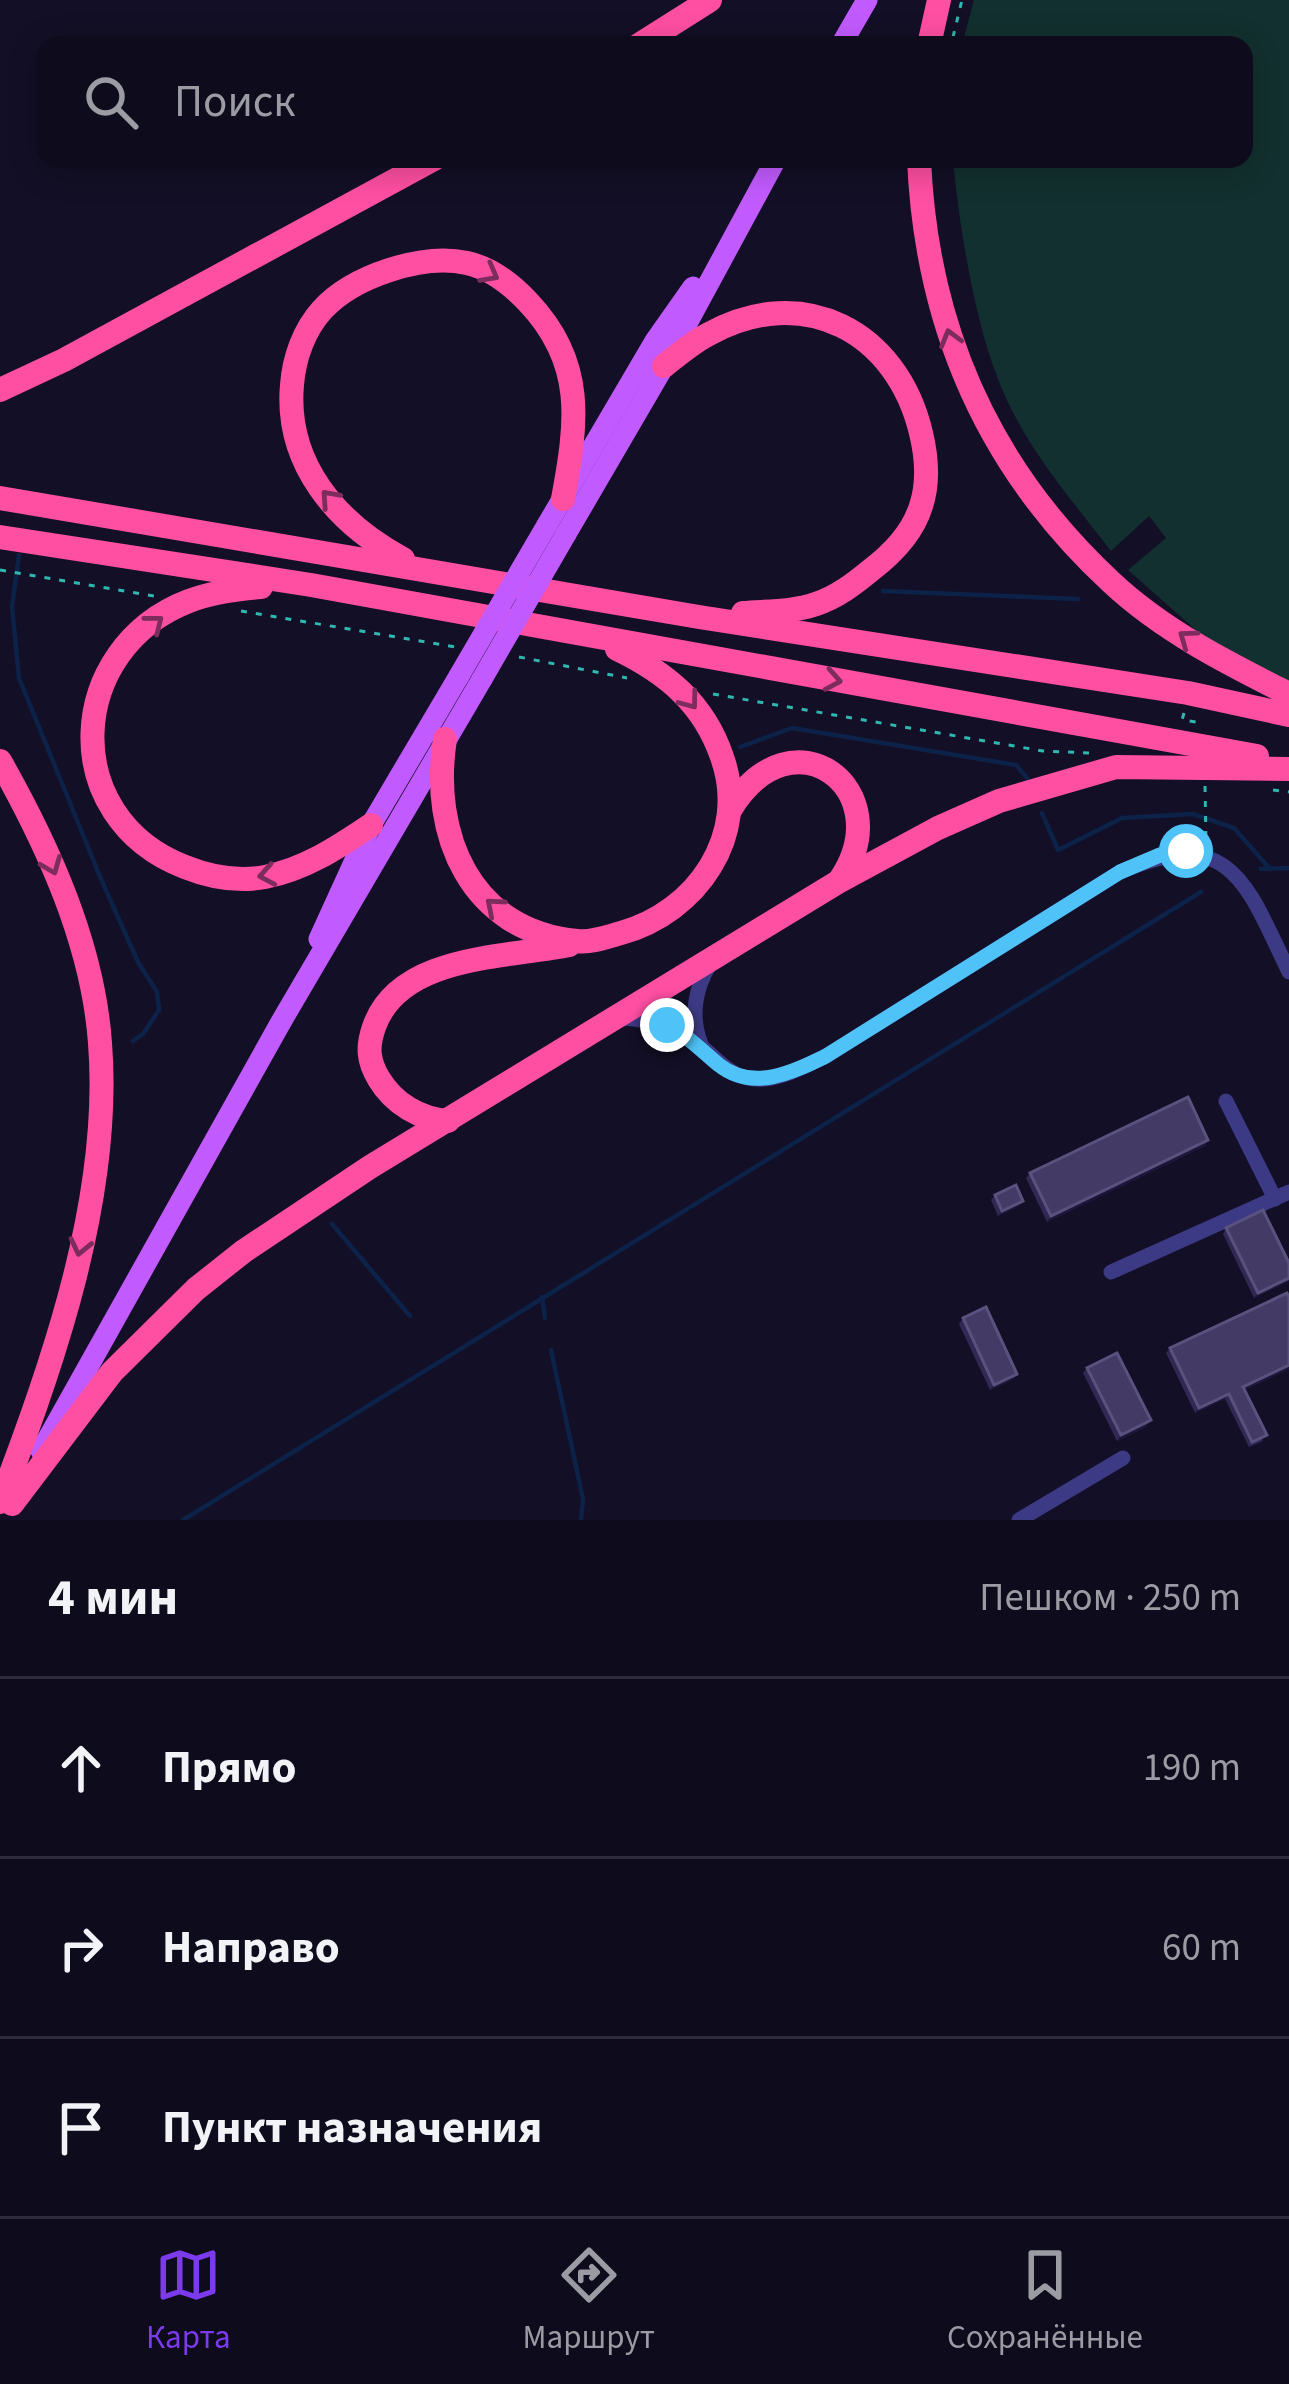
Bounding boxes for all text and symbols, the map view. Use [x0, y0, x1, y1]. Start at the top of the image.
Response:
search box [36, 36, 1253, 168]
icon: search [78, 69, 144, 135]
text: Поиск [174, 70, 296, 134]
one-way arrow [478, 260, 499, 283]
one-way arrow [939, 328, 964, 349]
one-way arrow [321, 491, 343, 512]
one-way arrow [141, 616, 163, 638]
one-way arrow [1179, 630, 1200, 652]
one-way arrow [823, 667, 843, 692]
one-way arrow [675, 688, 697, 710]
route start [1159, 824, 1213, 878]
one-way arrow [38, 854, 62, 875]
one-way arrow [257, 861, 277, 886]
one-way arrow [486, 899, 508, 920]
route end [640, 998, 694, 1052]
one-way arrow [68, 1236, 93, 1256]
text: 4 мин [48, 1562, 178, 1634]
text: Пешком · 250 m [979, 1570, 1241, 1626]
icon: ahead [48, 1735, 114, 1801]
text: Прямо [162, 1736, 296, 1800]
text: 190 m [1143, 1740, 1241, 1796]
icon: right [48, 1915, 114, 1981]
text: Направо [162, 1916, 340, 1980]
text: 60 m [1162, 1920, 1241, 1976]
icon: arrive [48, 2095, 114, 2161]
text: Пункт назначения [162, 2096, 542, 2160]
tab: Карта [146, 2242, 231, 2361]
tab: Маршрут [523, 2242, 655, 2361]
tab: Сохранённые [947, 2242, 1143, 2361]

